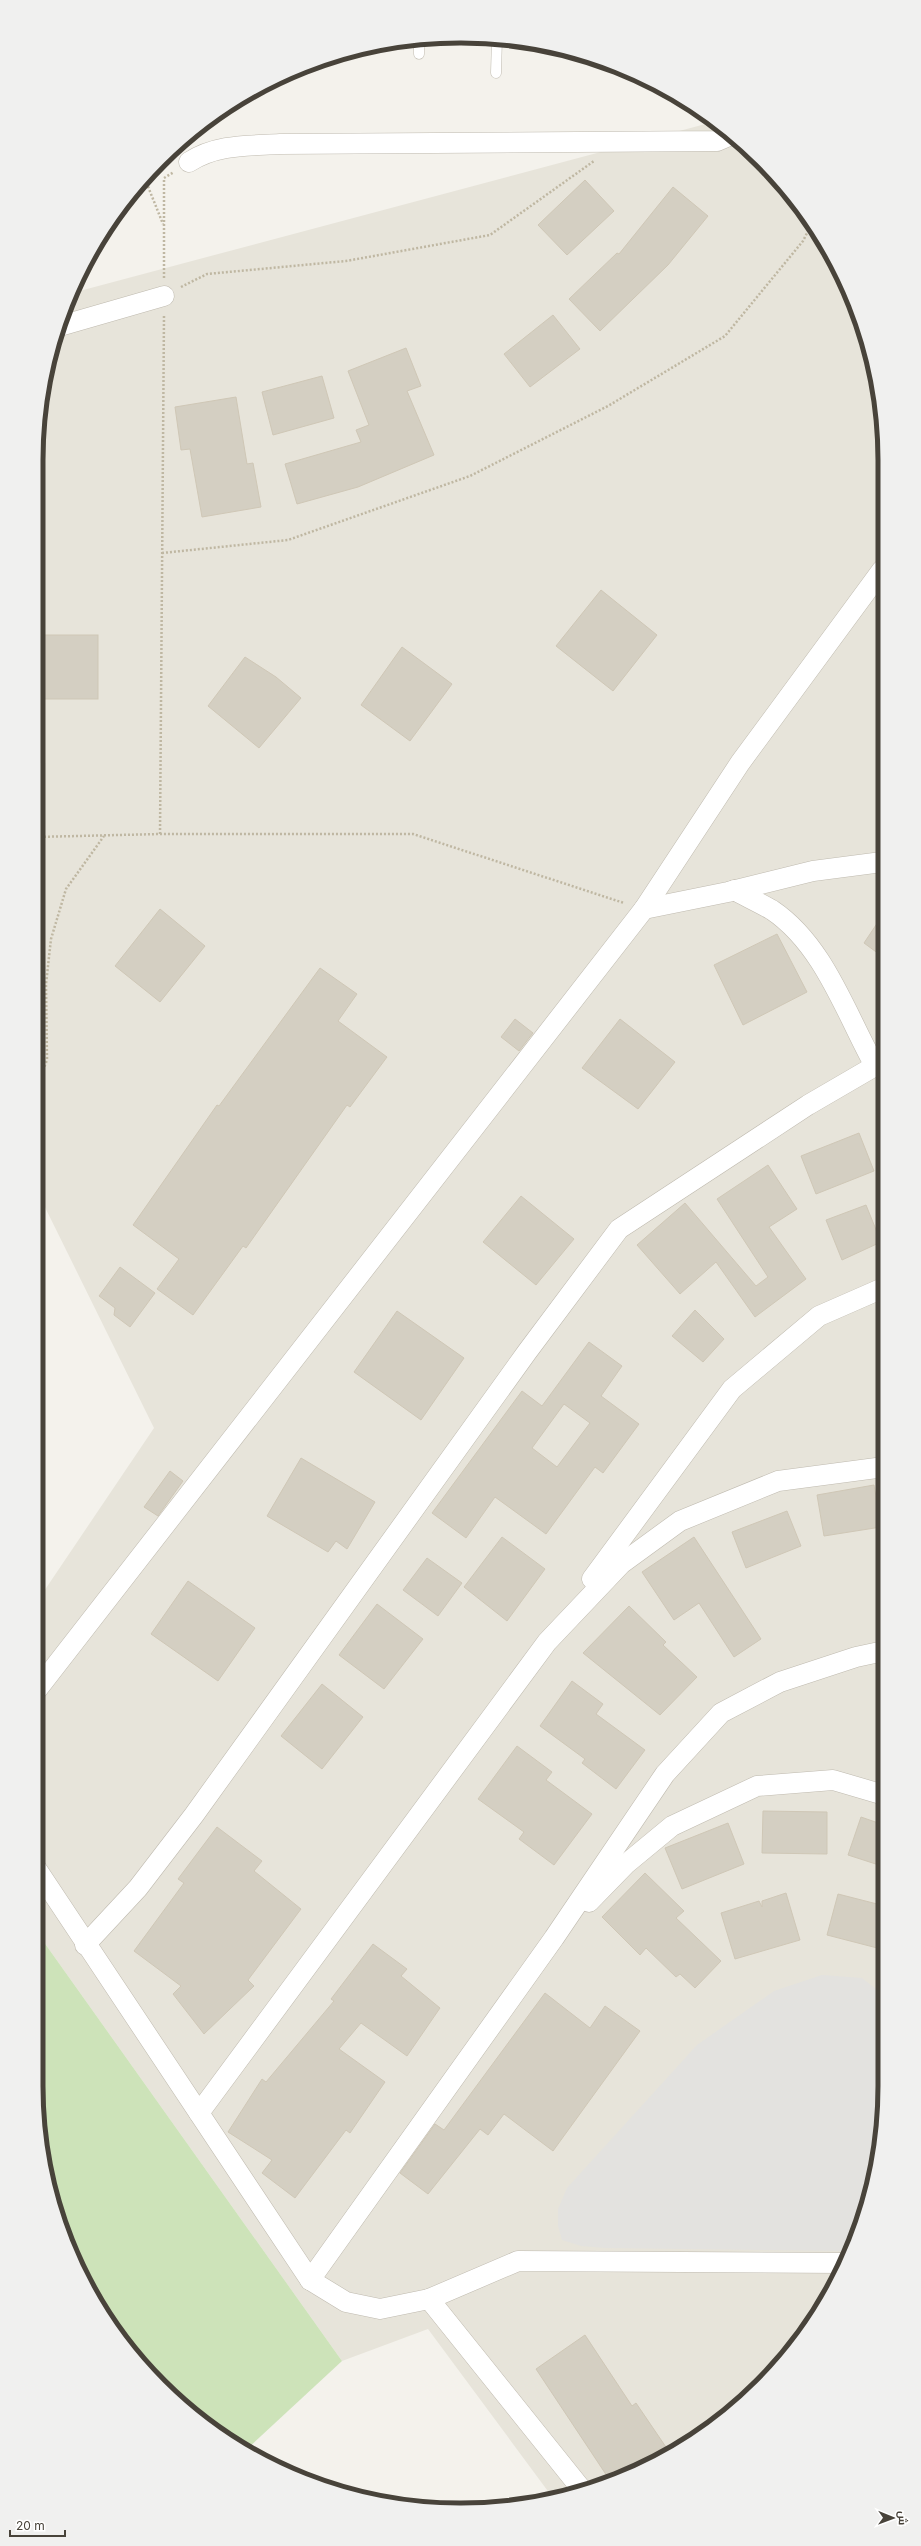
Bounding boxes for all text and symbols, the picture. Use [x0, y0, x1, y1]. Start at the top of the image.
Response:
north arrow [873, 2498, 913, 2538]
text: ش [896, 2511, 910, 2525]
scale bar [10, 2512, 65, 2538]
text: 20 m [16, 2518, 45, 2533]

